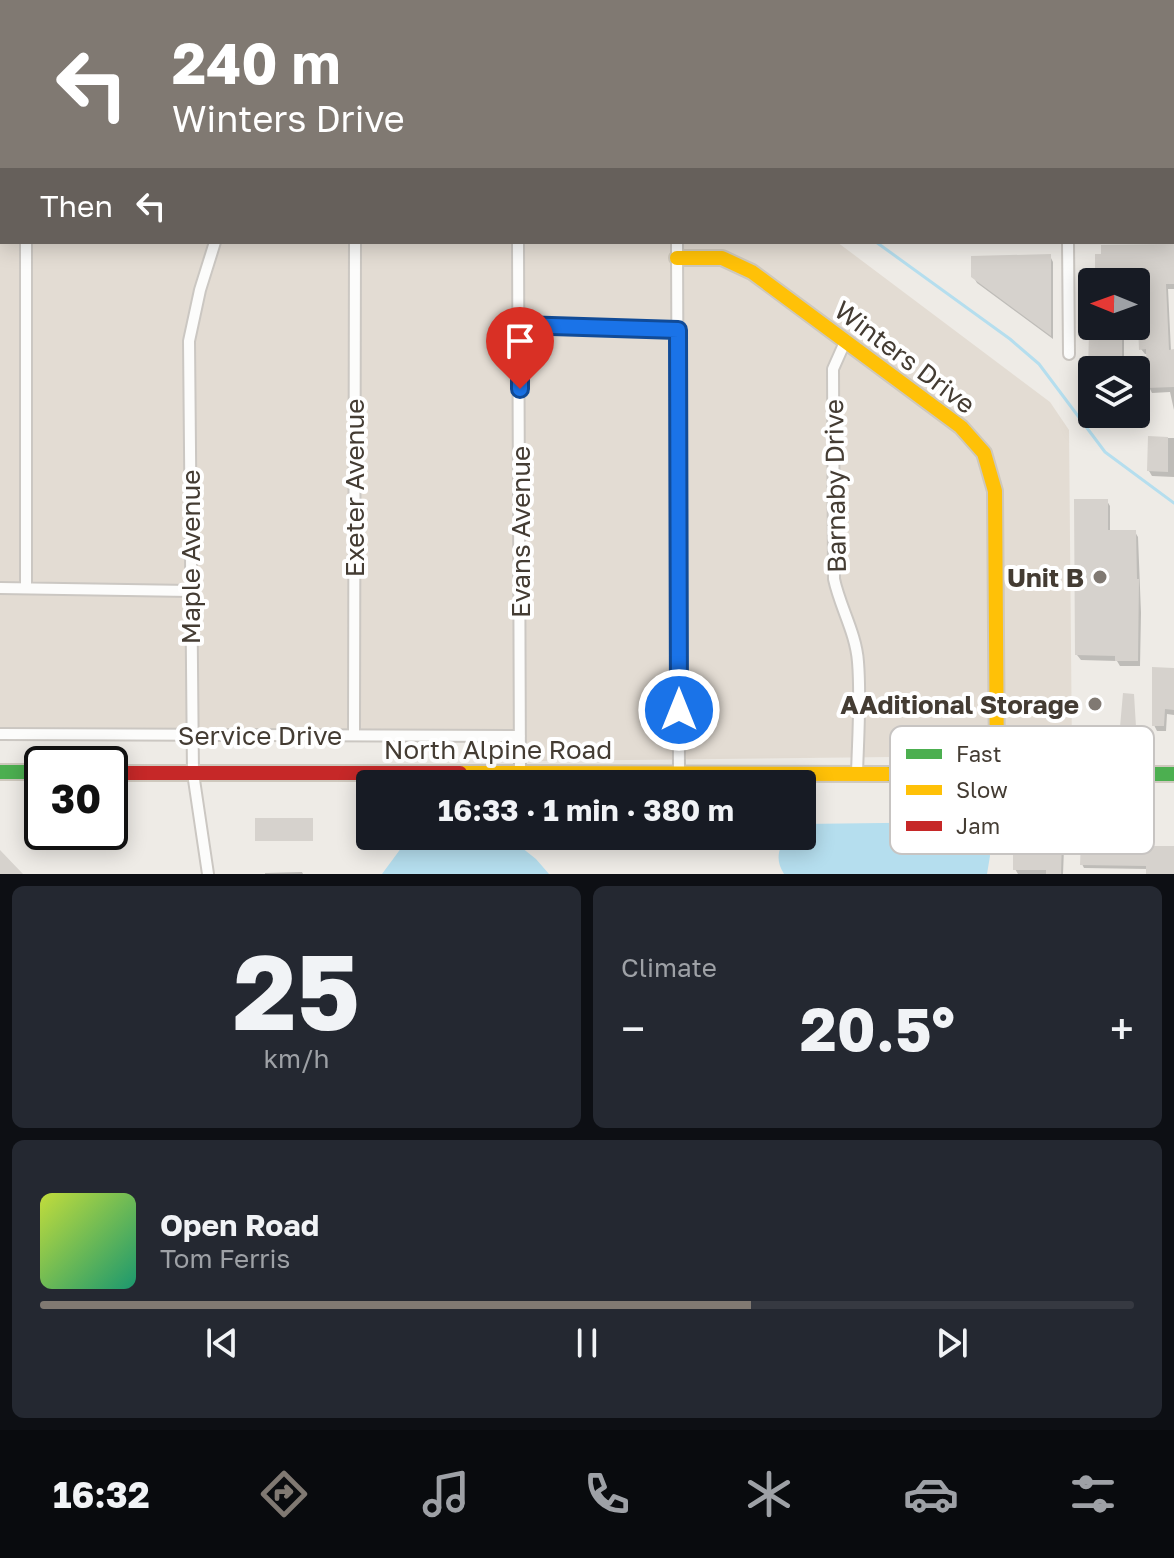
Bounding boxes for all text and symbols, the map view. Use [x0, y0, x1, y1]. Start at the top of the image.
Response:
text: 240 m [172, 29, 341, 96]
icon: left [40, 32, 144, 136]
text: Winters Drive [172, 97, 405, 140]
icon: left [129, 184, 173, 228]
text: Then [40, 188, 113, 224]
north arrow [1078, 268, 1150, 340]
map controls [1078, 268, 1150, 428]
street label: Winters Drive [829, 294, 981, 420]
pin [486, 307, 554, 389]
icon: arrive [498, 319, 542, 363]
button: layers [1078, 356, 1150, 428]
street label: Exeter Avenue [339, 399, 370, 577]
street label: Barnaby Drive [818, 399, 852, 573]
street label: Evans Avenue [505, 446, 536, 618]
street label: Maple Avenue [175, 470, 206, 644]
place label: Unit B [1007, 562, 1084, 593]
marker: Unit B [1091, 568, 1109, 586]
position arrow [637, 668, 721, 752]
place label: AAditional Storage [840, 689, 1079, 720]
marker: AAditional Storage [1086, 695, 1104, 713]
street label: Service Drive [178, 720, 342, 751]
legend [890, 726, 1154, 854]
street label: North Alpine Road [384, 734, 612, 765]
text: Fast [956, 740, 1002, 767]
speed limit sign: 30 [24, 746, 128, 850]
text: Slow [956, 776, 1008, 803]
text: 16:33 · 1 min · 380 m [438, 792, 734, 828]
text: Jam [956, 812, 1000, 839]
text: 25 [233, 928, 360, 1053]
text: Climate [621, 952, 717, 983]
text: 20.5° [800, 992, 955, 1064]
text: − [621, 1002, 645, 1055]
text: + [1110, 1002, 1134, 1055]
text: km/h [263, 1043, 330, 1074]
text: Open Road [160, 1207, 319, 1243]
text: Tom Ferris [160, 1243, 290, 1274]
icon: previous [200, 1321, 244, 1365]
icon: pause [565, 1321, 609, 1365]
icon: next [930, 1321, 974, 1365]
icon: directions [256, 1466, 312, 1522]
icon: music [418, 1466, 474, 1522]
icon: phone [579, 1466, 635, 1522]
icon: climate [741, 1466, 797, 1522]
icon: car [903, 1466, 959, 1522]
icon: filters [1065, 1466, 1121, 1522]
text: 16:32 [53, 1473, 150, 1516]

